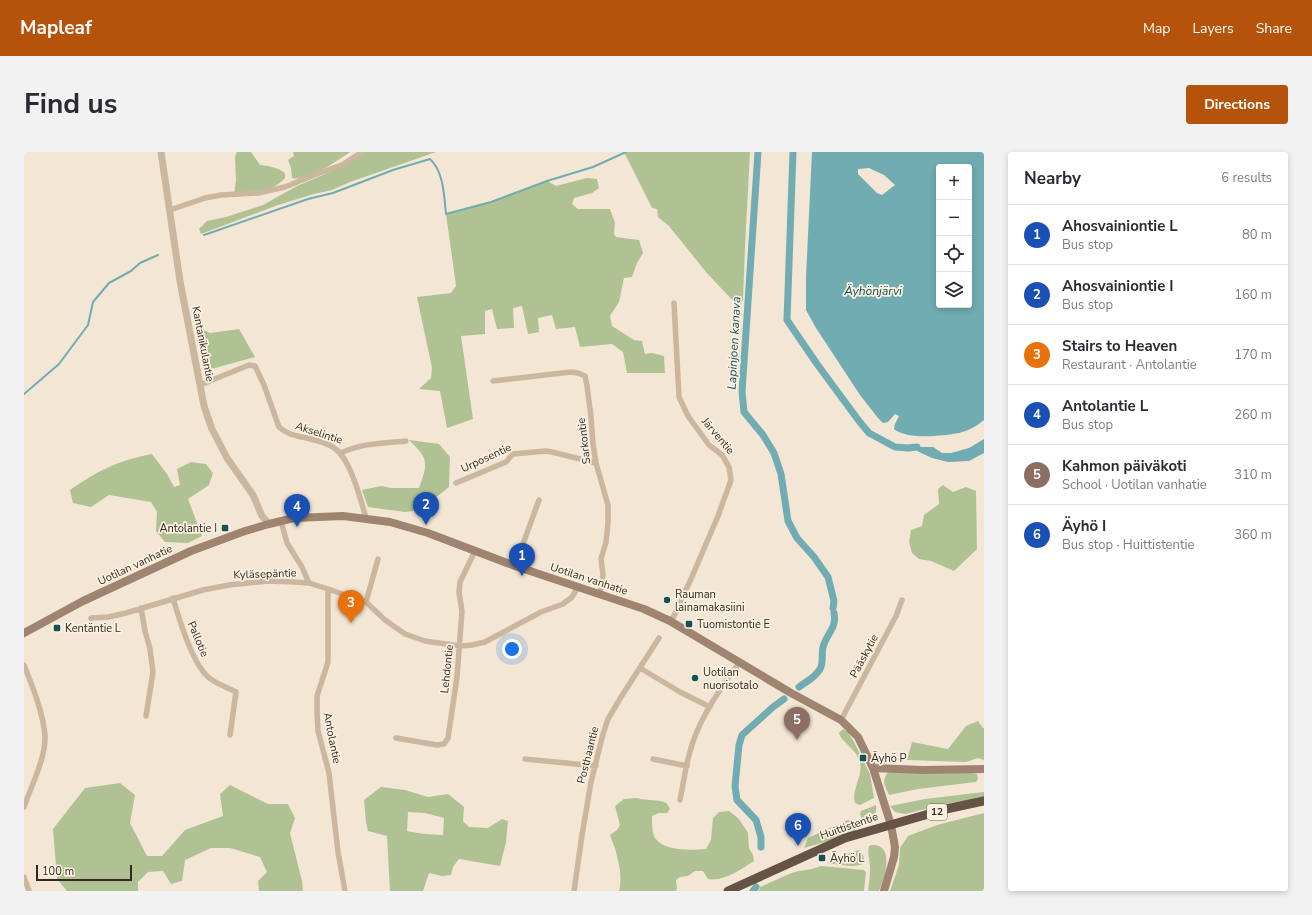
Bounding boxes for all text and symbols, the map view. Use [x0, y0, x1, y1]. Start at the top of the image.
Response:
text: Mapleaf [20, 15, 92, 41]
text: Map [1143, 19, 1170, 38]
text: Layers [1192, 19, 1234, 38]
text: Share [1256, 19, 1292, 38]
text: Find us [24, 85, 118, 123]
button: Directions [1186, 85, 1288, 124]
map controls [936, 164, 972, 308]
button: + [936, 164, 972, 200]
text: Nearby [1024, 167, 1081, 190]
text: 6 results [1221, 169, 1272, 187]
button: − [936, 200, 972, 236]
text: Ahosvainiontie L [1062, 216, 1178, 236]
text: 1 [1033, 226, 1041, 244]
text: 80 m [1242, 226, 1272, 244]
button: locate [936, 236, 972, 272]
text: Bus stop [1062, 236, 1113, 254]
button: layers [936, 272, 972, 308]
text: Ahosvainiontie I [1062, 276, 1174, 296]
water label: Äyhönjärvi [843, 283, 902, 299]
text: 2 [1033, 286, 1041, 304]
text: 160 m [1234, 286, 1272, 304]
water label: Lapinjoen kanava [724, 296, 744, 390]
text: Bus stop [1062, 296, 1113, 314]
street label: Kantanikulantie [188, 305, 218, 383]
text: Stairs to Heaven [1062, 336, 1177, 356]
text: 3 [1033, 346, 1041, 364]
text: 170 m [1234, 346, 1272, 364]
text: Restaurant · Antolantie [1062, 356, 1197, 374]
text: Antolantie L [1062, 396, 1148, 416]
text: 4 [1033, 406, 1041, 424]
text: 260 m [1234, 406, 1272, 424]
street label: Järventie [698, 414, 738, 458]
text: Bus stop [1062, 416, 1113, 434]
street label: Sarkontie [574, 417, 594, 465]
street label: Akselintie [293, 418, 345, 448]
street label: Urposentie [458, 440, 514, 476]
text: Kahmon päiväkoti [1062, 456, 1187, 476]
text: 5 [1033, 466, 1041, 484]
text: 310 m [1234, 466, 1272, 484]
text: School · Uotilan vanhatie [1062, 476, 1207, 494]
pin: 2 [413, 492, 439, 525]
pin: 4 [284, 494, 310, 527]
text: Äyhö I [1062, 516, 1106, 536]
place label: Antolantie I [160, 521, 217, 536]
marker: Antolantie I [220, 523, 230, 533]
text: 6 [1033, 526, 1041, 544]
text: 360 m [1234, 526, 1272, 544]
text: Bus stop · Huittistentie [1062, 536, 1194, 554]
street label: Uotilan vanhatie [95, 541, 175, 589]
pin: 1 [509, 543, 535, 576]
street label: Uotilan vanhatie [548, 559, 630, 599]
street label: Kyläsepäntie [233, 565, 297, 583]
place label: Rauman lainamakasiini [675, 587, 744, 615]
pin: 3 [338, 590, 364, 623]
marker: Rauman lainamakasiini [662, 595, 672, 605]
place label: Tuomistontie E [697, 617, 770, 632]
street label: Pallotie [184, 619, 212, 659]
marker: Tuomistontie E [684, 619, 694, 629]
place label: Kentäntie L [65, 621, 121, 636]
marker: Kentäntie L [52, 623, 62, 633]
street label: Pääskytie [846, 632, 882, 680]
your location [502, 639, 522, 659]
street label: Lehdontie [437, 644, 457, 694]
place label: Uotilan nuorisotalo [703, 665, 758, 693]
marker: Uotilan nuorisotalo [690, 673, 700, 683]
pin: 5 [784, 707, 810, 740]
street label: Antolantie [320, 711, 344, 765]
street label: Posthaantie [574, 725, 602, 785]
place label: Äyhö P [871, 751, 907, 766]
marker: Äyhö P [858, 753, 868, 763]
road number: 12 [927, 804, 947, 820]
street label: Huittistentie [818, 809, 880, 843]
pin: 6 [785, 813, 811, 846]
place label: Äyhö L [830, 851, 865, 866]
marker: Äyhö L [817, 853, 827, 863]
scale bar [36, 863, 132, 882]
text: 100 m [42, 864, 74, 879]

